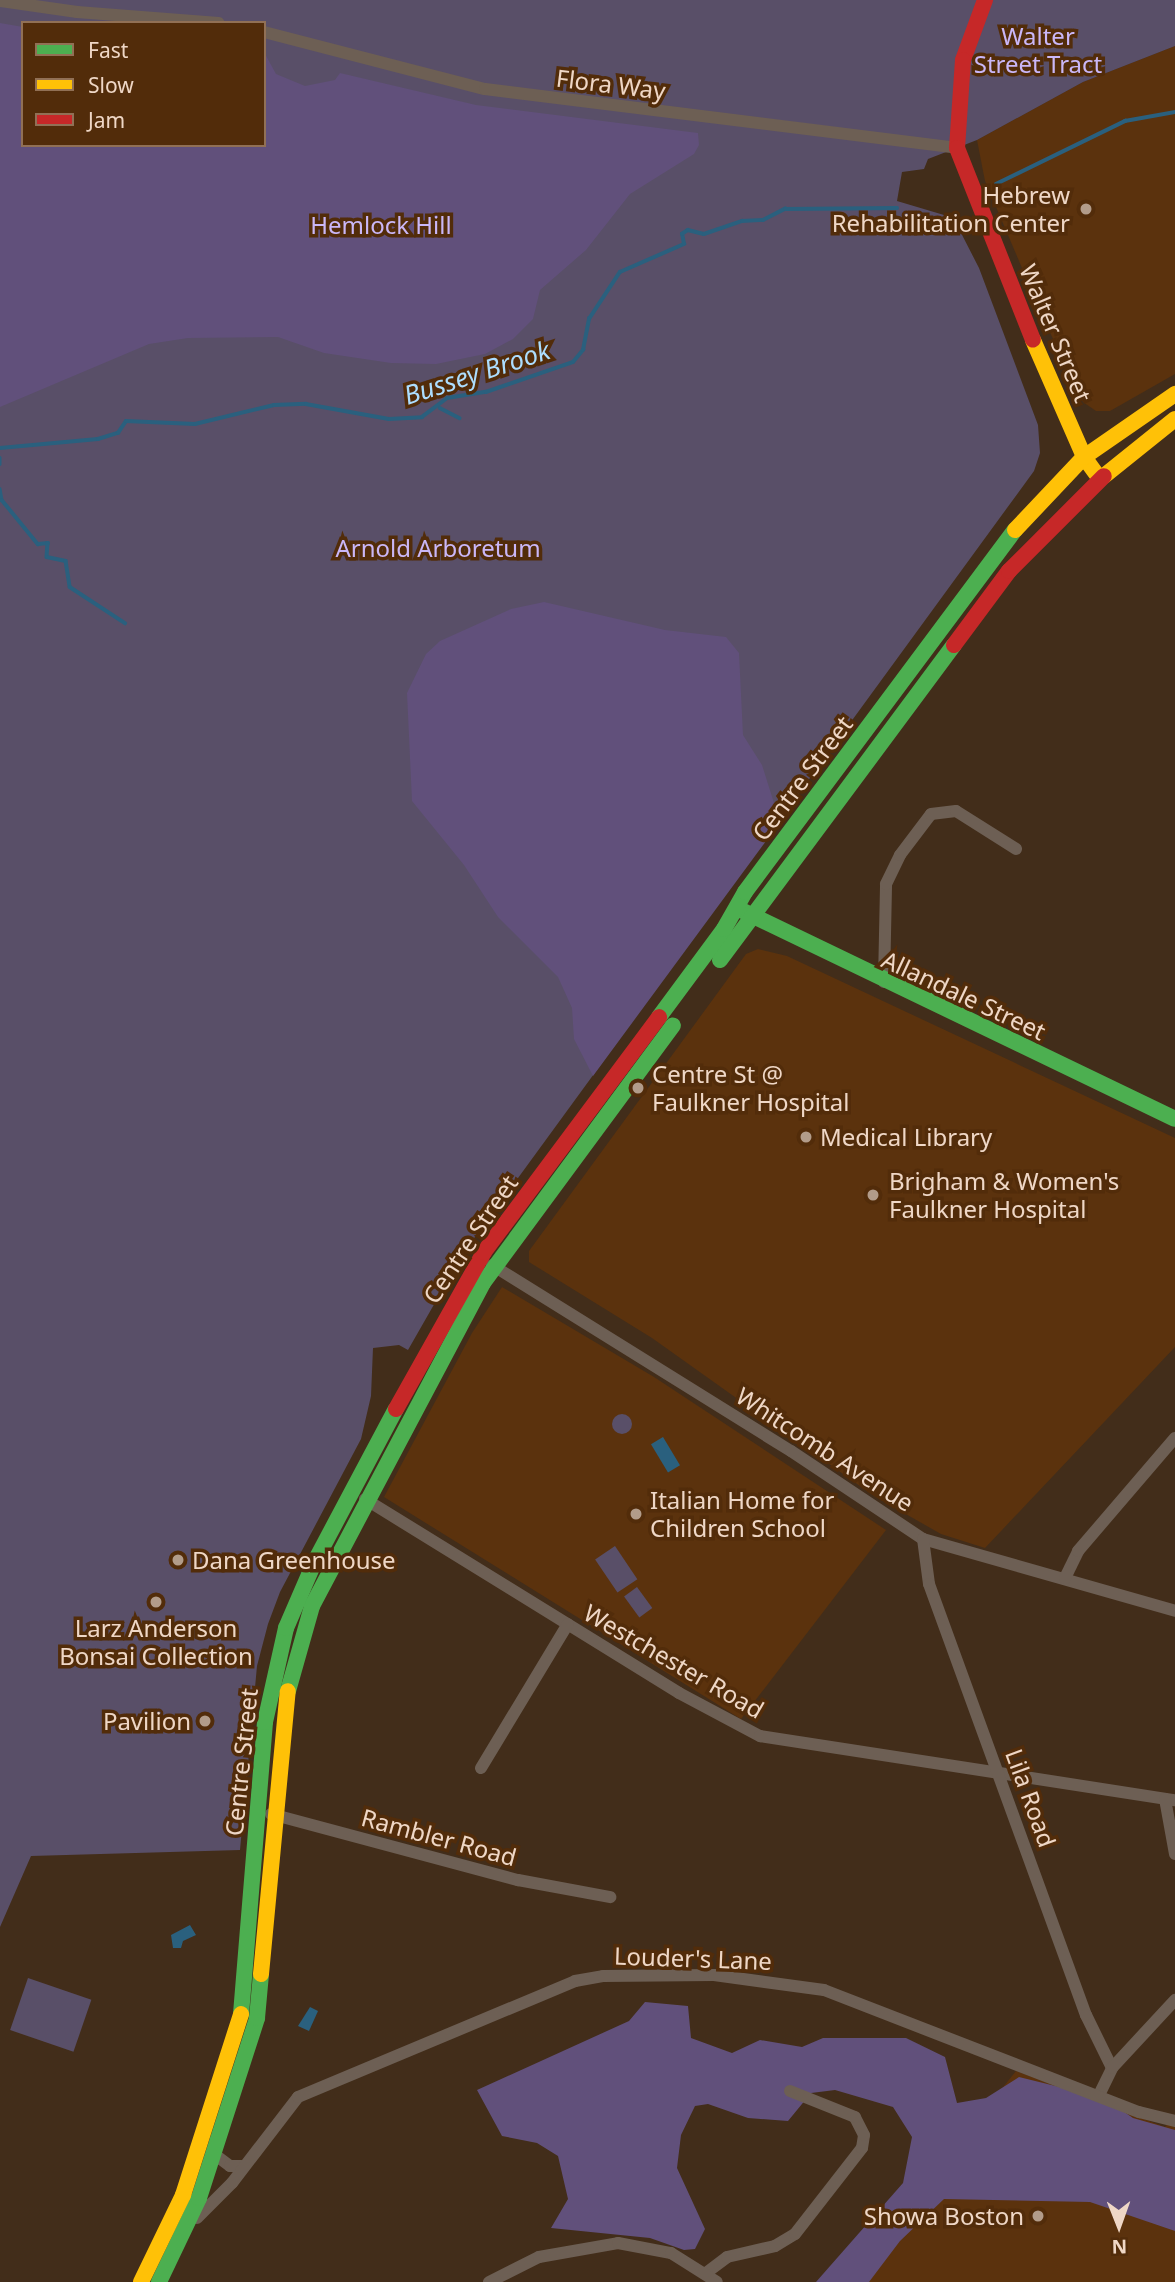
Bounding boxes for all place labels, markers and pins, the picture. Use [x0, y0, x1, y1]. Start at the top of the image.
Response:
place label: Hebrew Rehabilitation Center [832, 181, 1070, 237]
marker: Hebrew Rehabilitation Center [1076, 199, 1096, 219]
place label: Centre St @ Faulkner Hospital [652, 1060, 849, 1116]
marker: Centre St @ Faulkner Hospital [630, 1080, 646, 1096]
place label: Medical Library [820, 1123, 992, 1151]
marker: Medical Library [798, 1129, 814, 1145]
place label: Brigham & Women's Faulkner Hospital [889, 1167, 1119, 1223]
marker: Brigham & Women's Faulkner Hospital [863, 1185, 883, 1205]
place label: Italian Home for Children School [650, 1486, 834, 1542]
marker: Italian Home for Children School [628, 1506, 644, 1522]
place label: Dana Greenhouse [192, 1546, 396, 1574]
marker: Dana Greenhouse [170, 1552, 186, 1568]
marker: Larz Anderson Bonsai Collection [148, 1594, 164, 1610]
place label: Larz Anderson Bonsai Collection [59, 1614, 253, 1670]
place label: Pavilion [103, 1707, 191, 1735]
marker: Pavilion [197, 1713, 213, 1729]
place label: Showa Boston [864, 2202, 1024, 2230]
marker: Showa Boston [1030, 2208, 1046, 2224]

